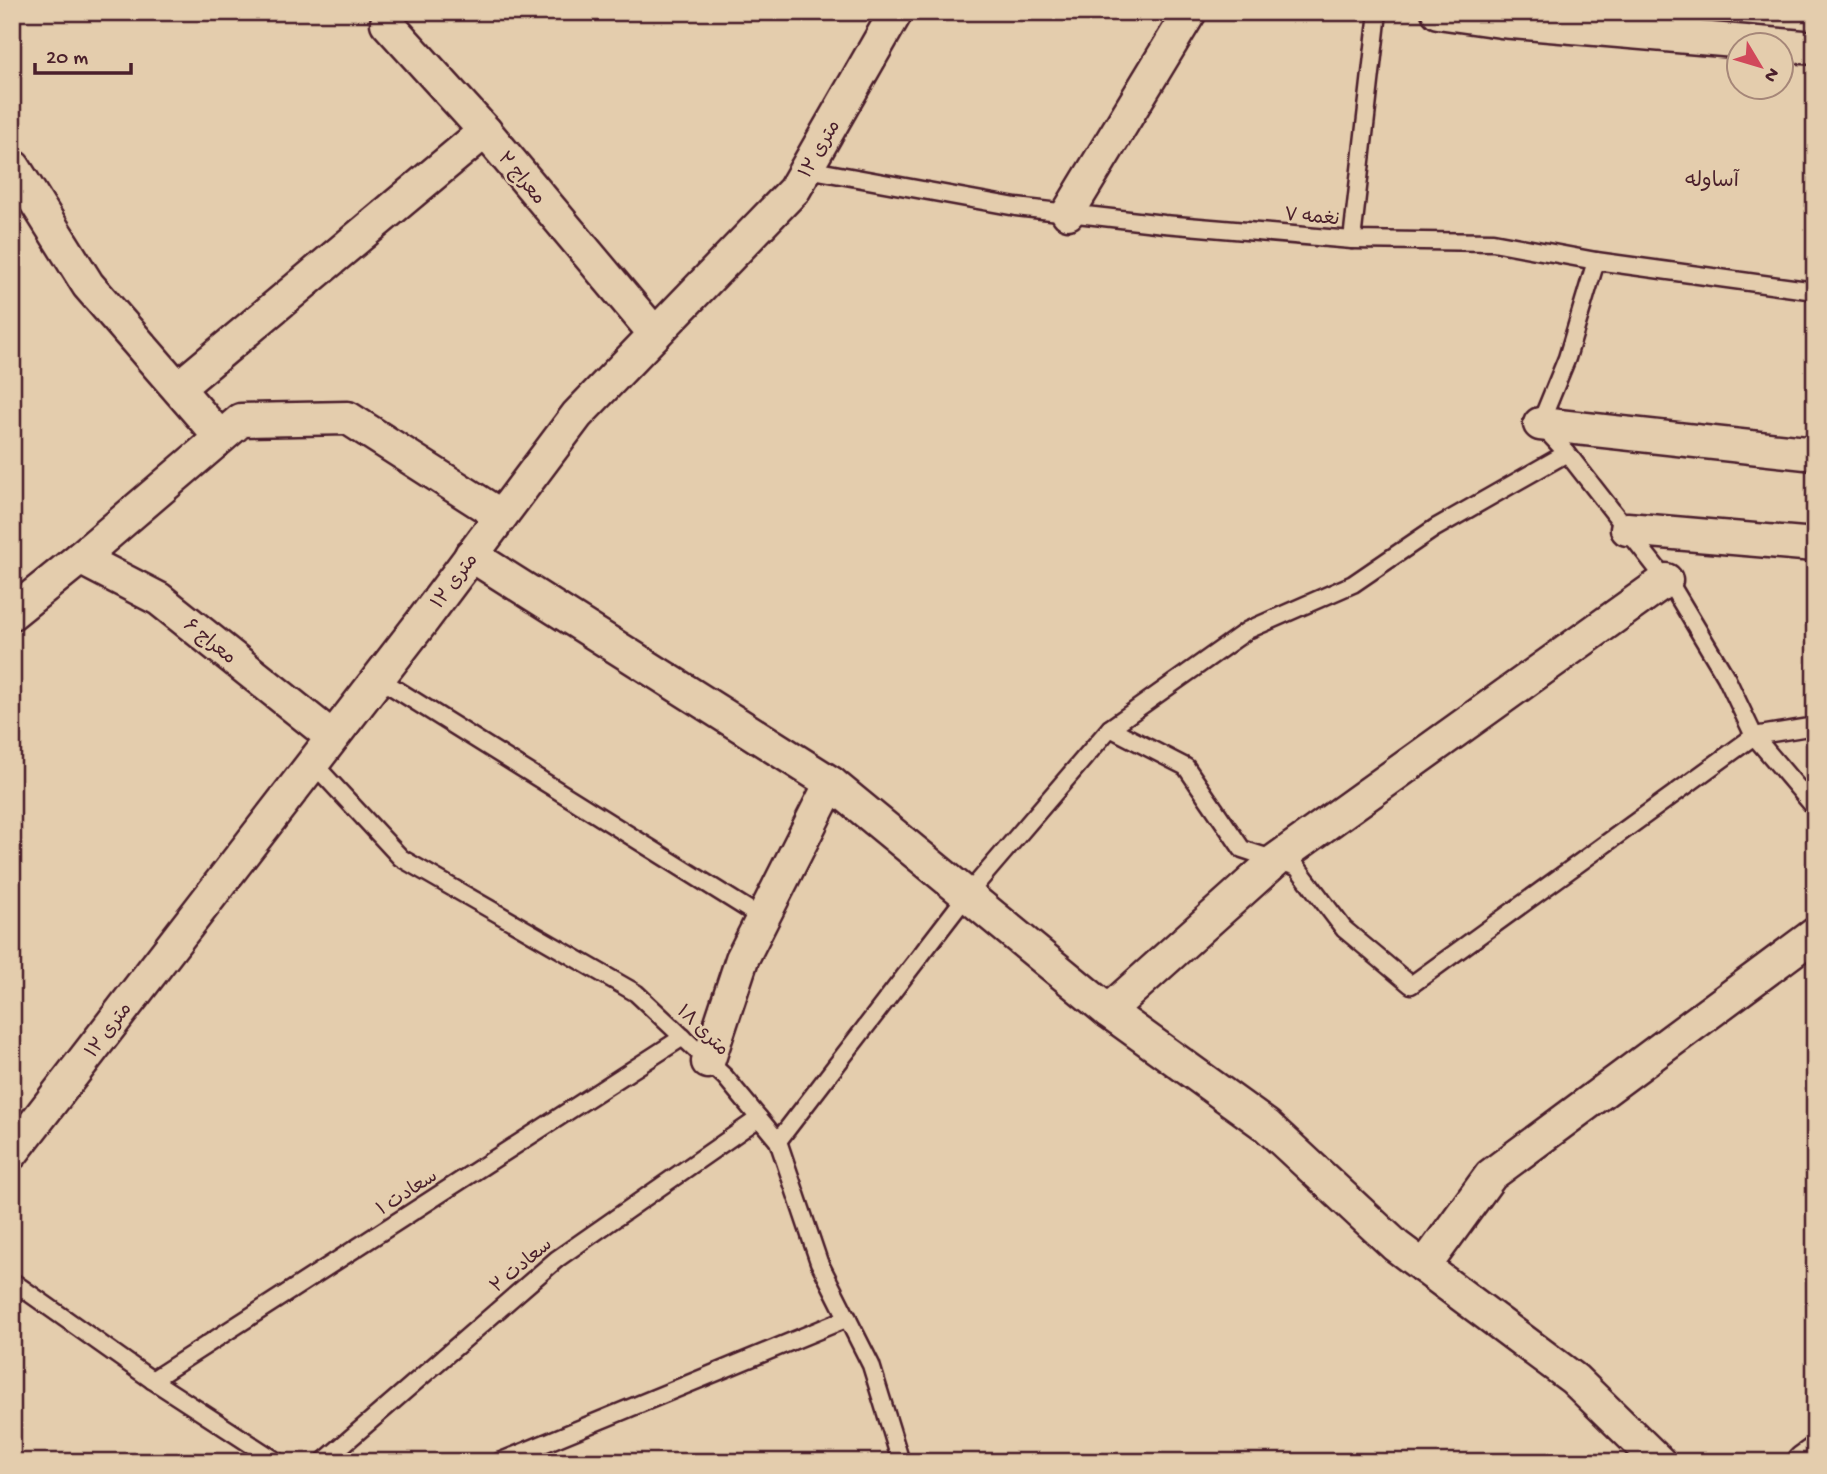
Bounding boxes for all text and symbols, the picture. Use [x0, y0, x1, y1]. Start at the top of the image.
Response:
scale bar [35, 32, 131, 76]
north arrow [1726, 32, 1796, 102]
text: 20 m [46, 47, 88, 72]
text: N [1758, 62, 1784, 86]
street label: ۱۲ متری [795, 117, 847, 183]
street label: معراج ۲ [492, 148, 549, 210]
district label: آساوله [1685, 168, 1740, 195]
street label: نغمه ۷ [1283, 205, 1340, 232]
street label: ۱۲ متری [428, 550, 484, 614]
street label: معراج ۶ [178, 615, 240, 671]
street label: ۱۲ متری [82, 999, 138, 1063]
street label: ۱۸ متری [671, 1001, 733, 1062]
street label: سعادت ۱ [373, 1166, 443, 1222]
street label: سعادت ۲ [487, 1234, 558, 1299]

